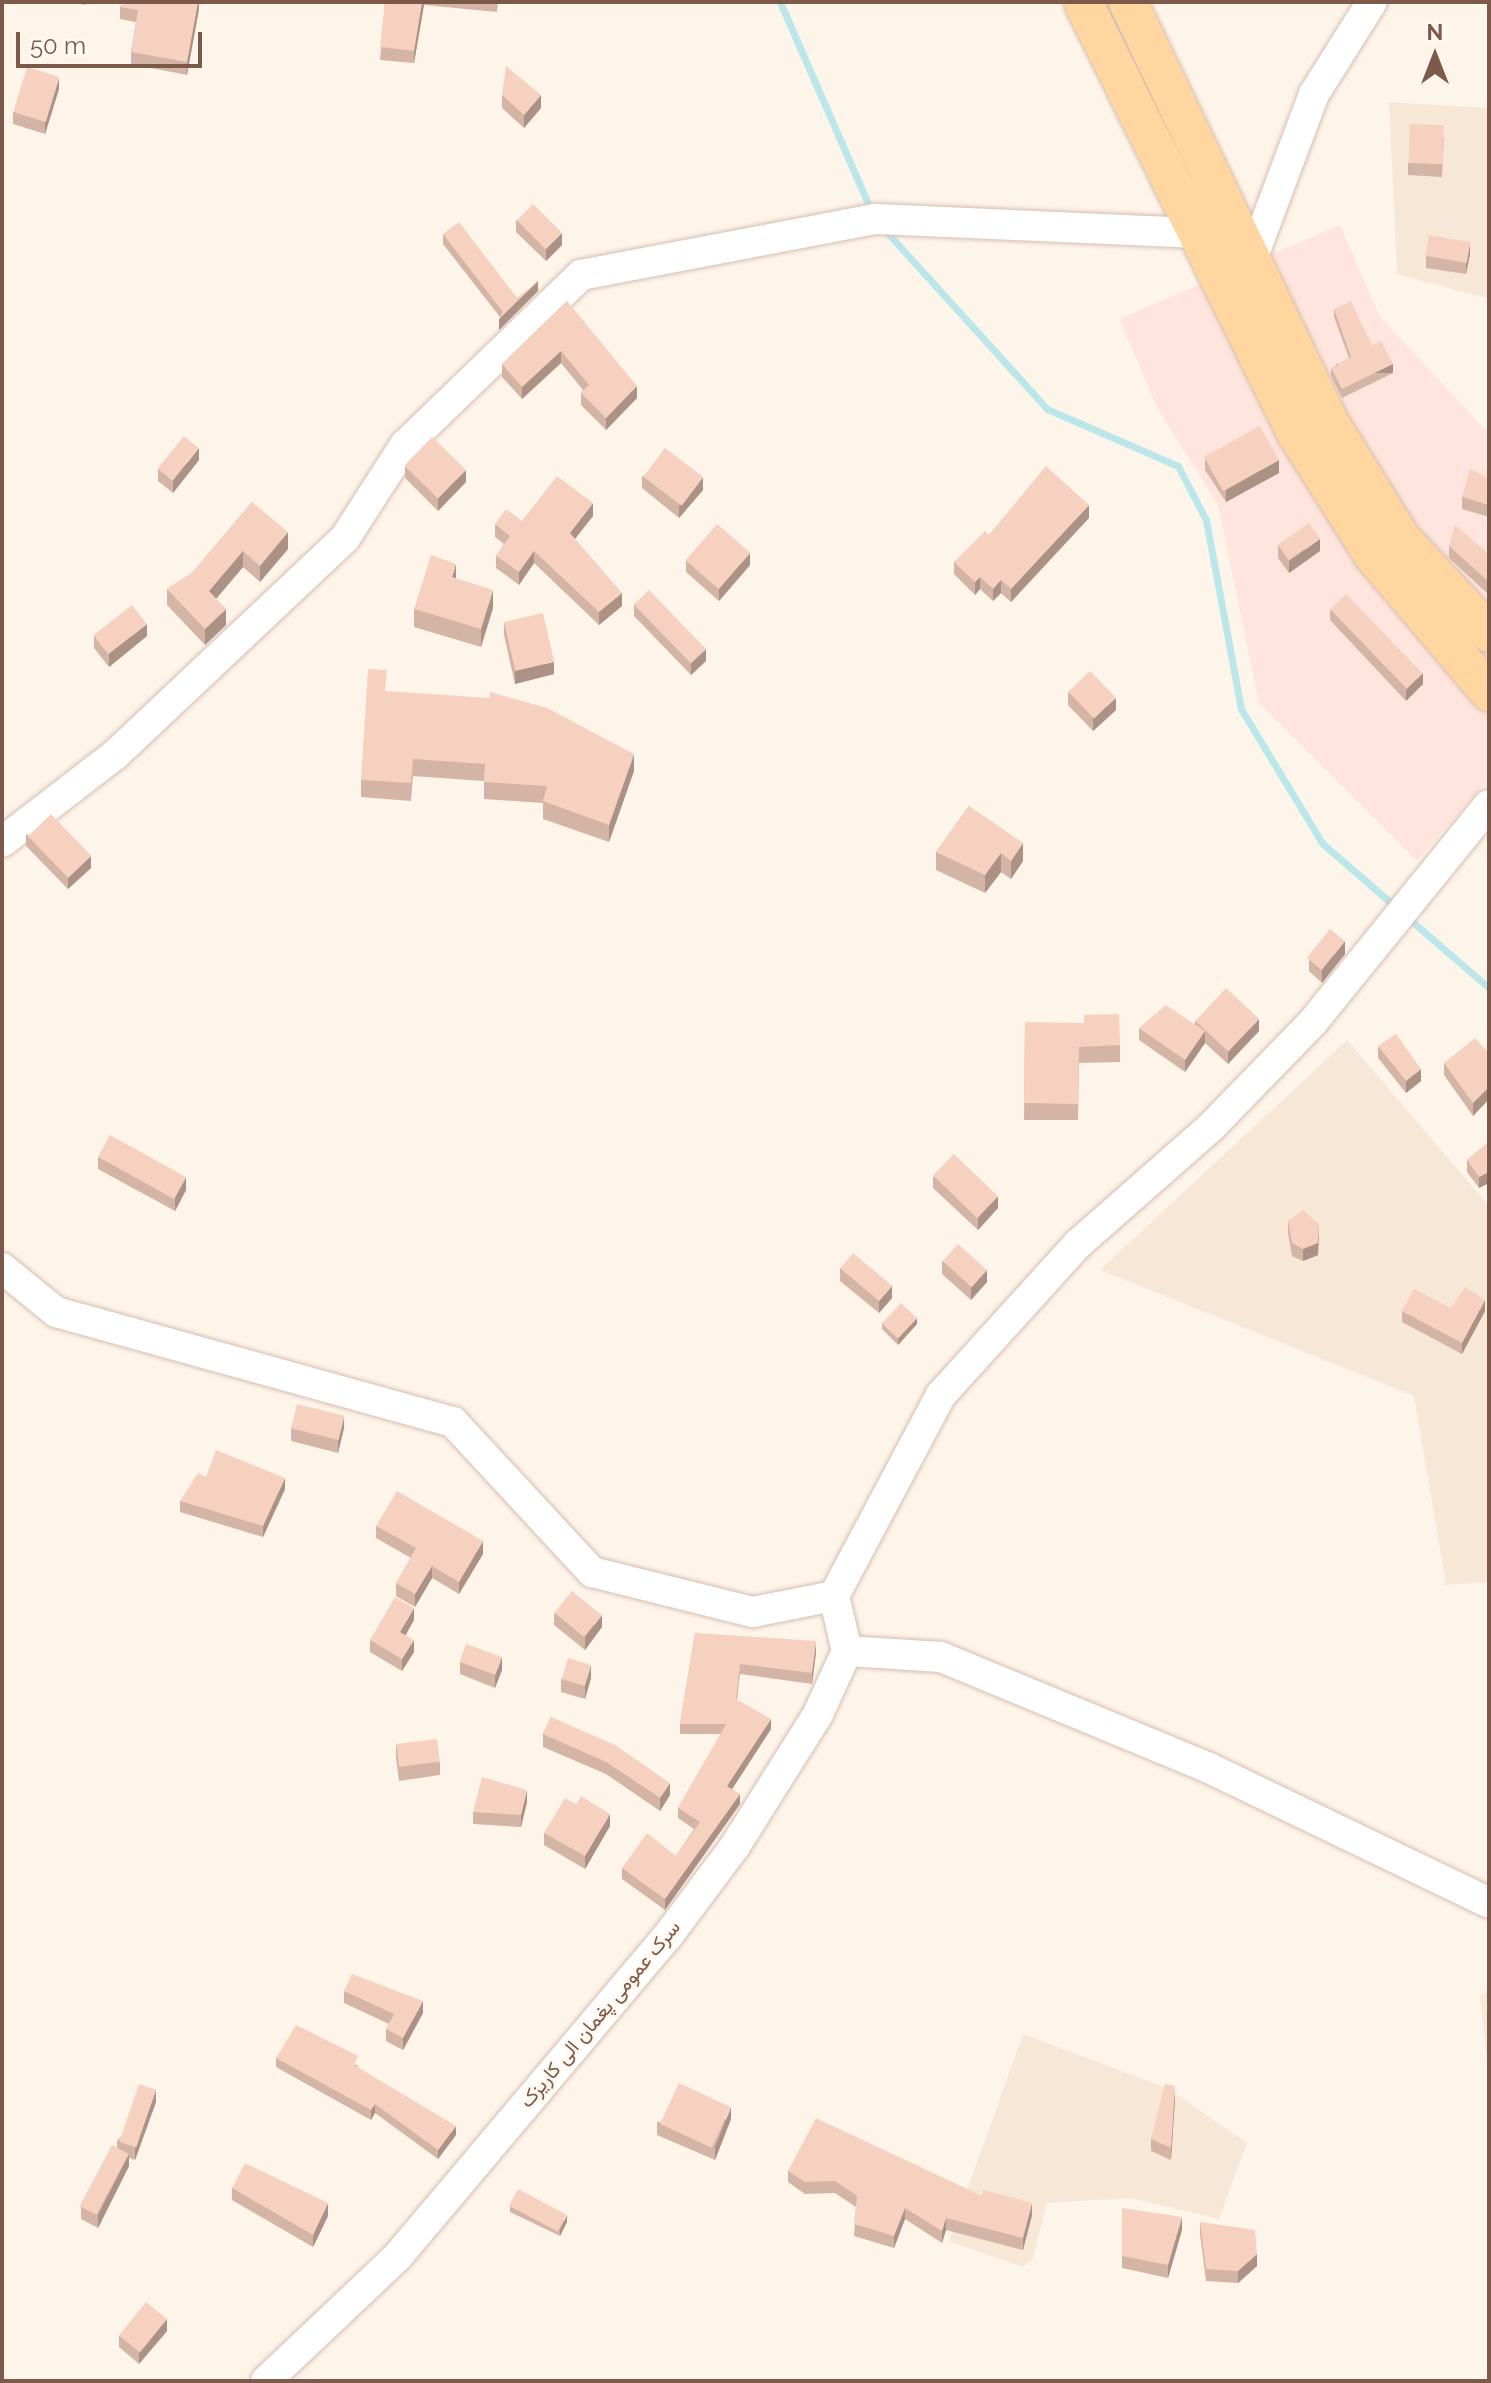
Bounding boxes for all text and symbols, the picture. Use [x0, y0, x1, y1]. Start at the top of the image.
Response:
scale bar [20, 16, 206, 66]
north arrow [1395, 16, 1475, 96]
text: N [1427, 19, 1443, 45]
text: 50 m [30, 31, 86, 60]
street label: سرک عمومی پغمان الی کاریزک [515, 1916, 685, 2112]

